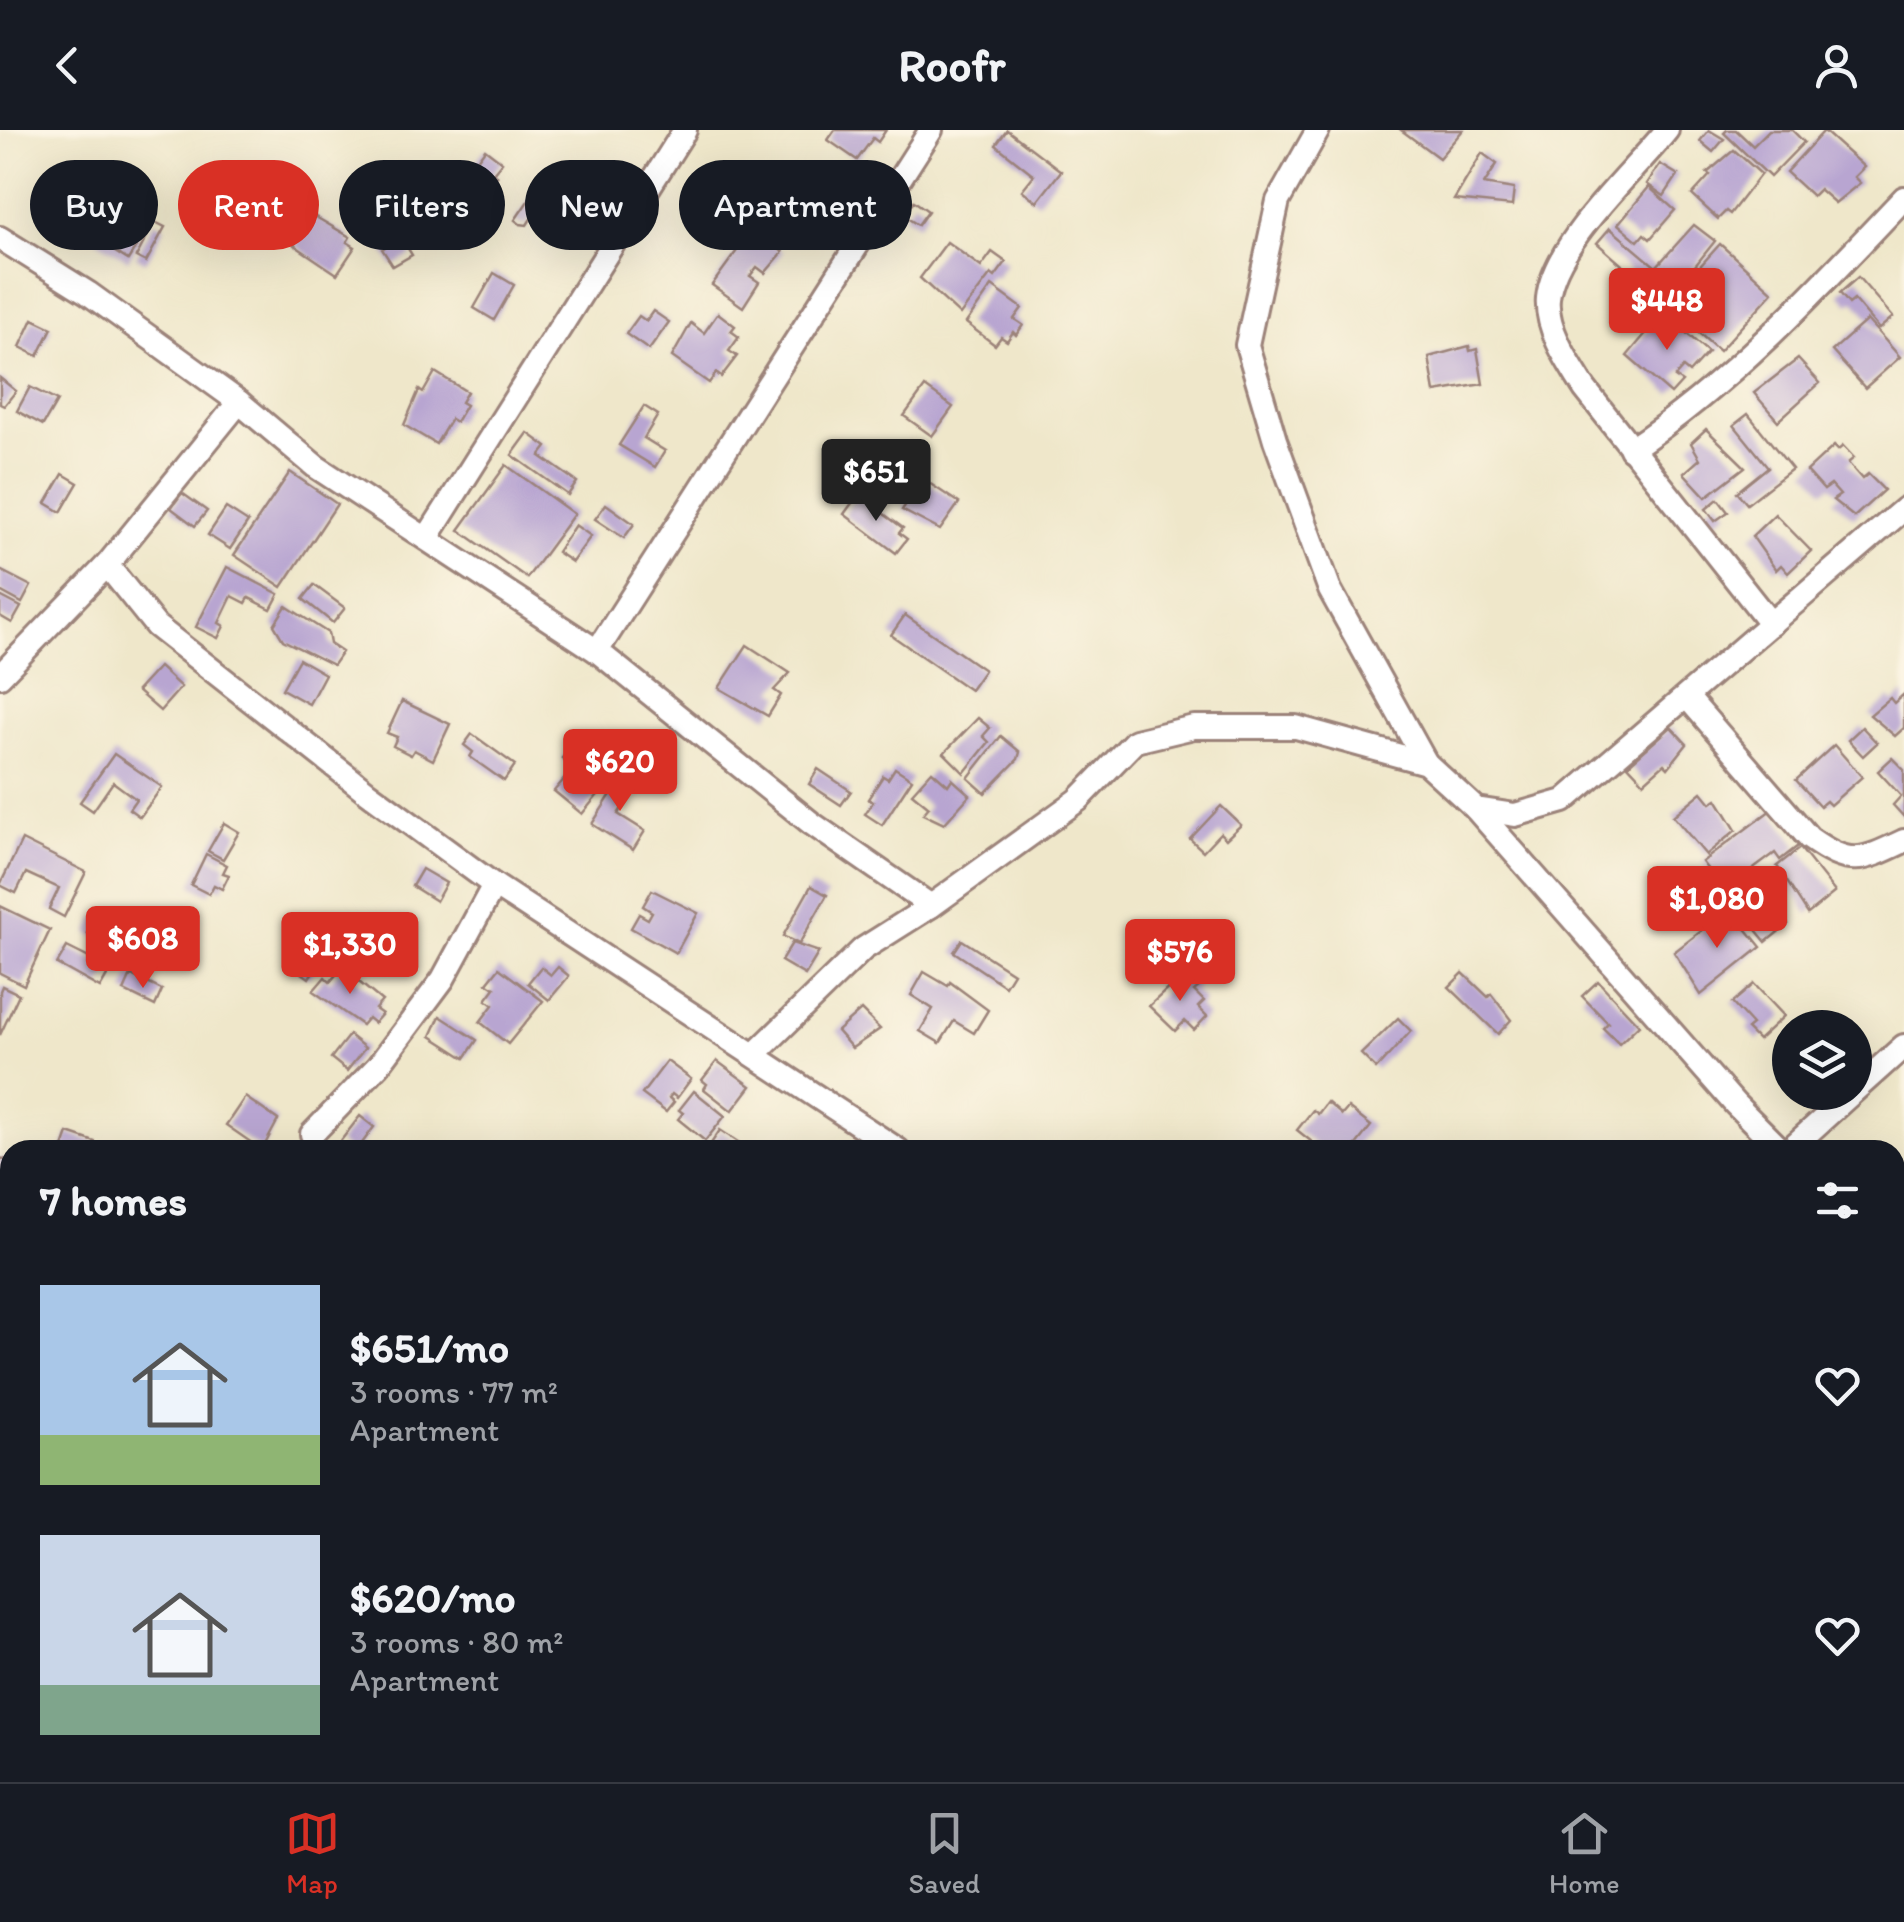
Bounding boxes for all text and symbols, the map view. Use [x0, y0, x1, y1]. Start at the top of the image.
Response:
icon: back [40, 38, 95, 93]
text: Roofr [899, 38, 1005, 92]
icon: person [1809, 38, 1864, 93]
chip: Buy [30, 160, 158, 250]
chip: Rent [178, 160, 319, 250]
chip: Filters [339, 160, 505, 250]
chip: New [525, 160, 659, 250]
chip: Apartment [679, 160, 912, 250]
pin: $448 [1608, 268, 1726, 353]
text: $448 [1631, 281, 1703, 319]
pin: $651 [817, 439, 935, 524]
text: $651 [844, 452, 908, 490]
pin: $620 [561, 729, 679, 814]
text: $620 [585, 742, 655, 780]
pin: $1,080 [1636, 866, 1798, 951]
text: $1,080 [1669, 879, 1765, 917]
pin: $608 [84, 906, 202, 991]
pin: $1,330 [269, 912, 431, 997]
text: $608 [108, 919, 178, 957]
pin: $576 [1121, 919, 1239, 1004]
text: $1,330 [303, 925, 397, 963]
text: $576 [1147, 932, 1213, 970]
map controls [1772, 1010, 1872, 1110]
button: layers [1772, 1010, 1872, 1110]
icon: filters [1810, 1173, 1865, 1228]
text: 7 homes [40, 1175, 187, 1226]
text: $651/mo [350, 1322, 509, 1373]
icon: home [120, 1325, 240, 1445]
icon: heart [1810, 1358, 1865, 1413]
text: 3 rooms · 77 m² [350, 1373, 558, 1411]
text: Apartment [350, 1411, 499, 1449]
text: $620/mo [350, 1572, 516, 1623]
icon: home [120, 1575, 240, 1695]
icon: heart [1810, 1608, 1865, 1663]
text: 3 rooms · 80 m² [350, 1623, 564, 1661]
text: Apartment [350, 1661, 499, 1699]
tab: Map [285, 1806, 340, 1900]
tab: Saved [909, 1806, 980, 1900]
tab: Home [1549, 1806, 1620, 1900]

